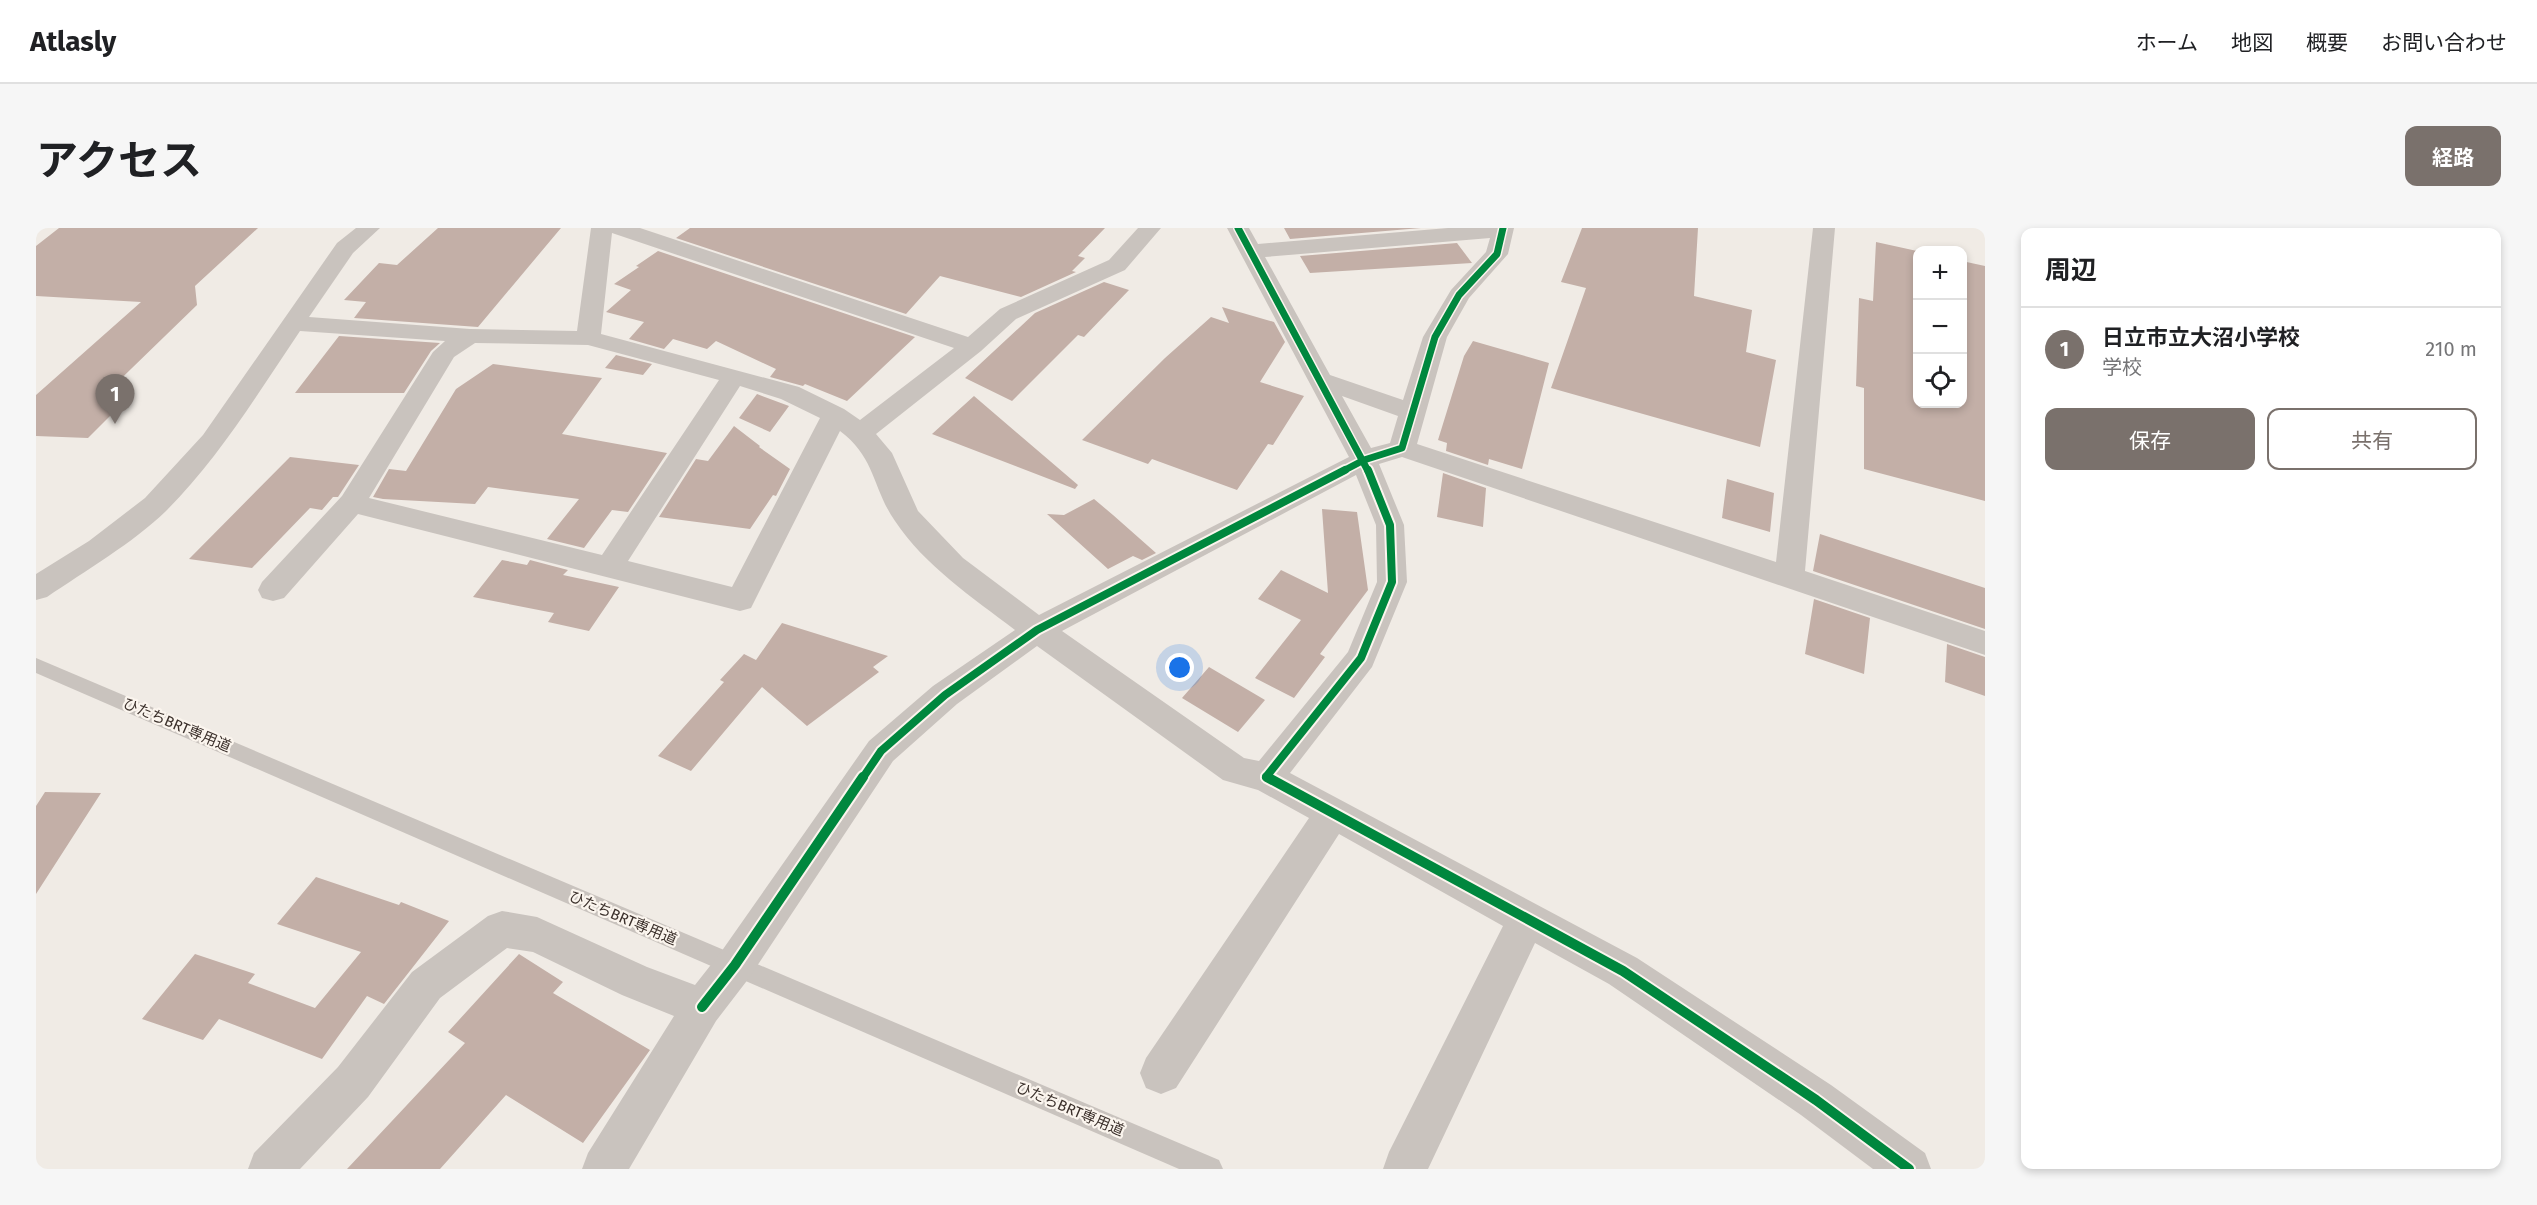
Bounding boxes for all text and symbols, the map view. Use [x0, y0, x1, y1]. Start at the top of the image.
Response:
text: Atlasly [30, 25, 116, 58]
text: ホーム [2136, 30, 2198, 56]
text: 地図 [2231, 30, 2273, 56]
text: 概要 [2306, 30, 2348, 56]
text: お問い合わせ [2381, 30, 2507, 56]
button: 経路 [2405, 126, 2501, 186]
text: アクセス [36, 136, 202, 186]
map controls [1913, 246, 1967, 408]
button: + [1913, 246, 1967, 300]
text: 周辺 [2045, 255, 2097, 286]
button: − [1913, 300, 1967, 354]
text: 日立市立大沼小学校 [2102, 324, 2300, 351]
text: 1 [2060, 337, 2069, 361]
text: 210 m [2425, 337, 2477, 361]
button: locate [1913, 354, 1967, 408]
text: 学校 [2102, 355, 2142, 379]
pin: 1 [96, 374, 134, 424]
button: 保存 [2045, 408, 2255, 470]
button: 共有 [2267, 408, 2477, 470]
your location [1165, 653, 1194, 682]
street label: ひたちBRT専用道 [120, 694, 234, 756]
street label: ひたちBRT専用道 [566, 887, 680, 949]
street label: ひたちBRT専用道 [1013, 1078, 1127, 1140]

